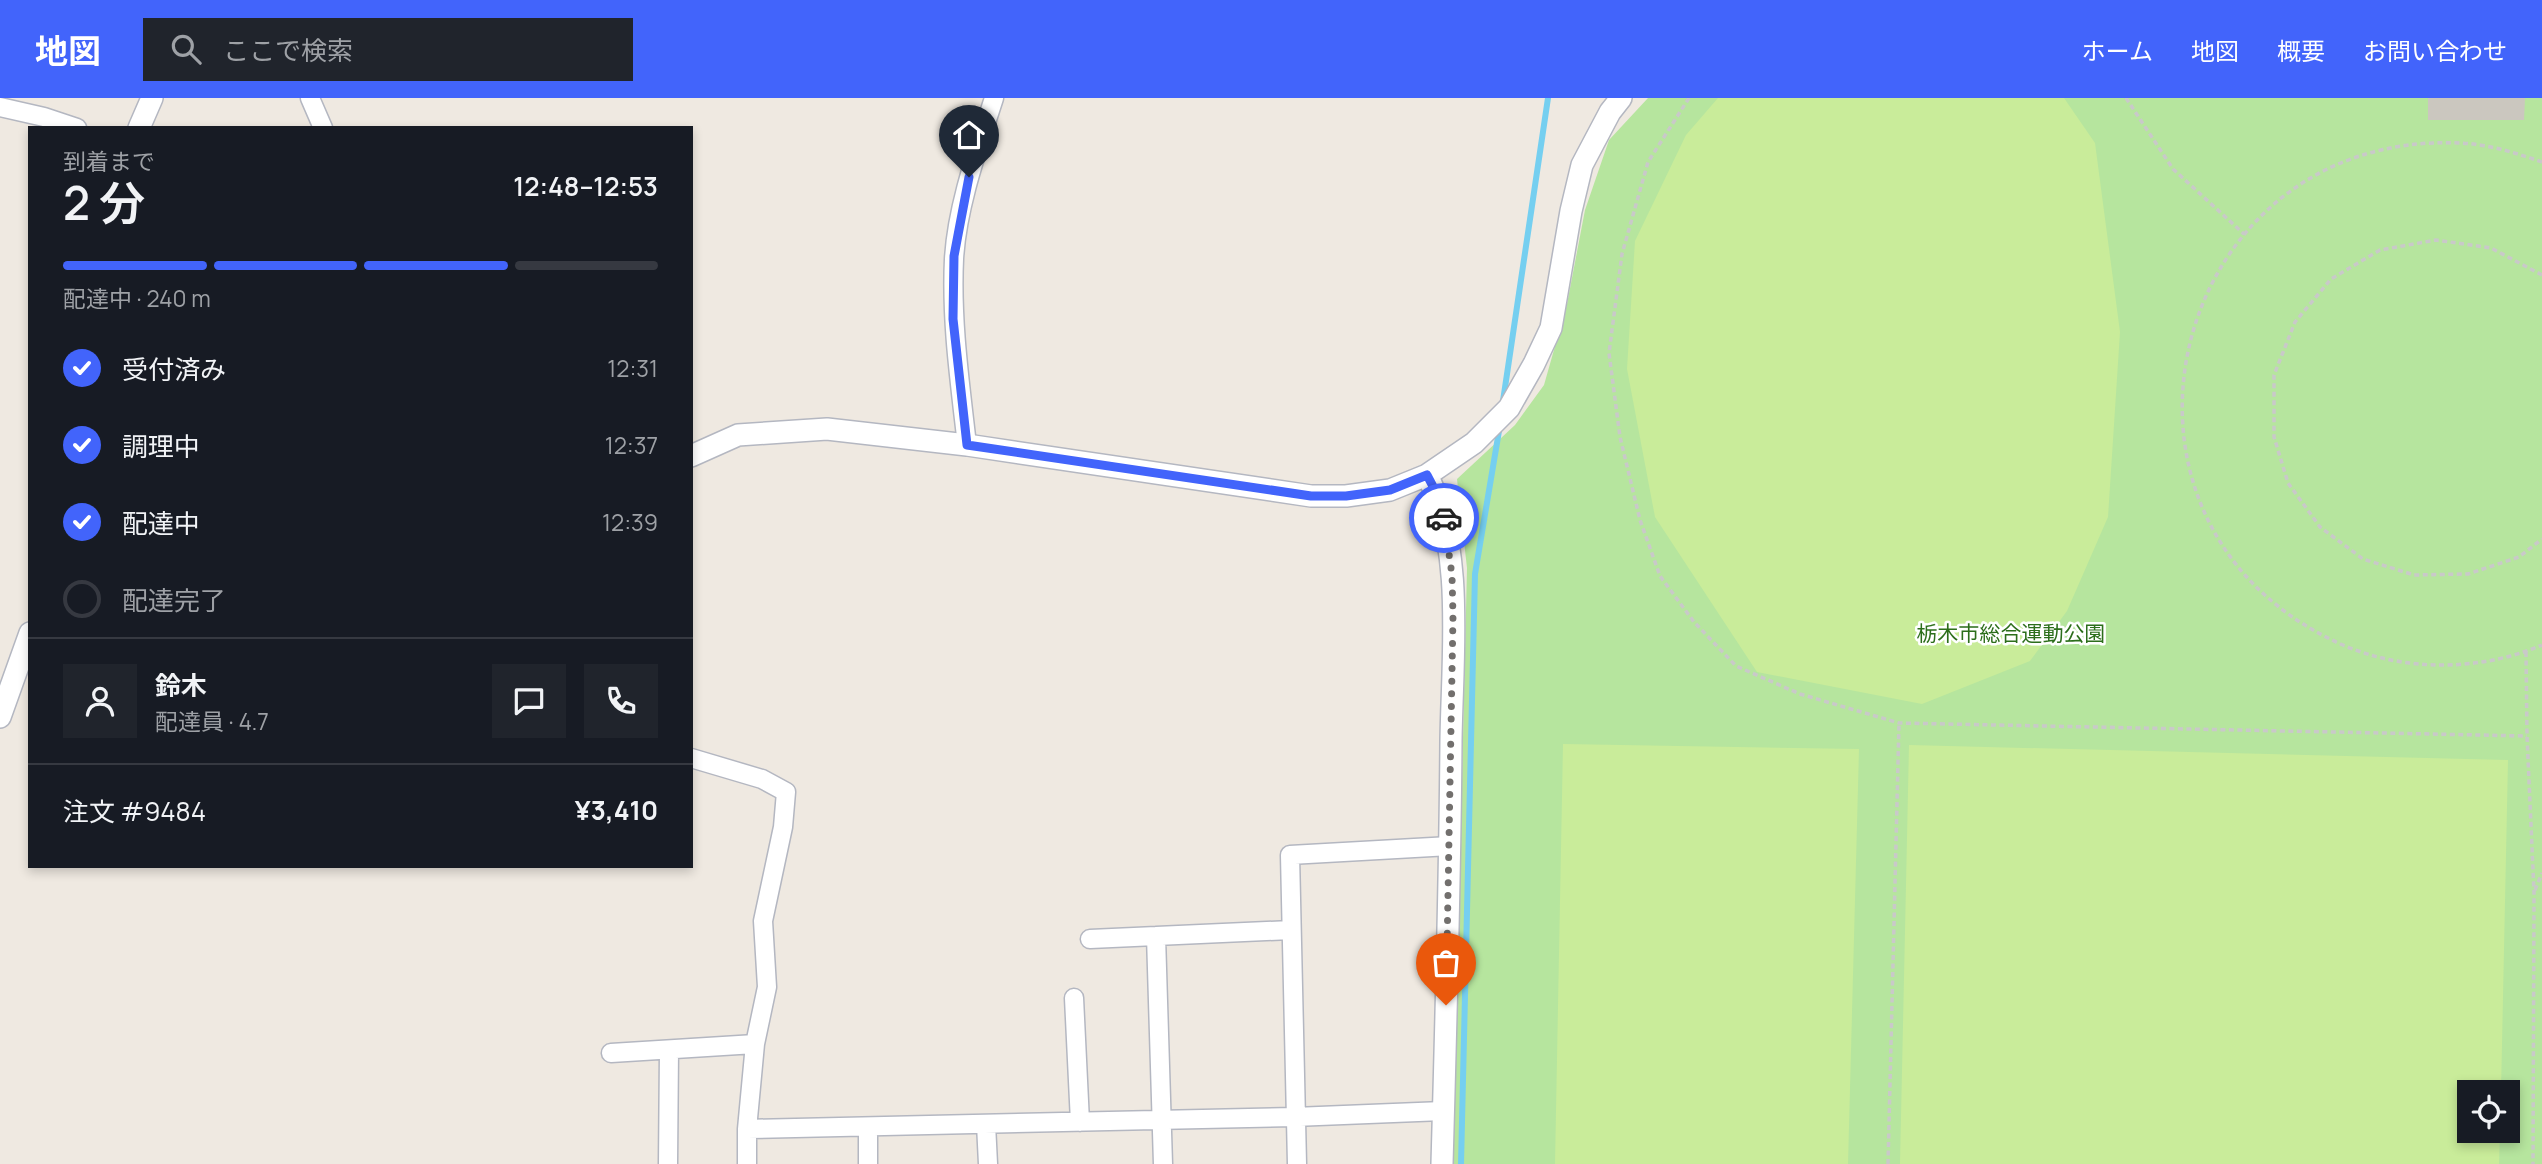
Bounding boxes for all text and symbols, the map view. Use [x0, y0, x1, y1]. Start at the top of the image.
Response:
search box [143, 18, 633, 81]
text: 地図 [35, 28, 101, 73]
icon: search [167, 30, 205, 68]
text: ここで検索 [223, 32, 353, 68]
text: ホーム [2082, 34, 2153, 67]
text: 地図 [2191, 34, 2239, 67]
text: 概要 [2277, 34, 2325, 67]
text: お問い合わせ [2363, 34, 2507, 67]
pin [939, 105, 999, 177]
icon: home [950, 116, 988, 154]
text: 到着まで [63, 145, 155, 177]
text: 12:48–12:53 [513, 168, 658, 204]
text: 2 分 [63, 171, 145, 234]
text: 配達中 · 240 m [63, 282, 211, 314]
icon: check [63, 349, 101, 387]
text: 受付済み [122, 351, 226, 387]
text: 12:31 [607, 352, 658, 384]
icon: check [63, 426, 101, 464]
text: 調理中 [122, 428, 200, 464]
text: 12:37 [605, 429, 658, 461]
courier [1409, 483, 1479, 553]
icon: car [1425, 499, 1463, 537]
icon: check [63, 503, 101, 541]
text: 配達中 [122, 505, 200, 541]
text: 12:39 [602, 506, 658, 538]
text: 配達完了 [122, 582, 226, 618]
park label: 栃木市総合運動公園 [1917, 619, 2106, 647]
button: person [63, 664, 137, 738]
button: chat [492, 664, 566, 738]
button: phone [584, 664, 658, 738]
text: 鈴木 [155, 667, 207, 703]
text: 配達員 · 4.7 [155, 705, 269, 737]
text: ¥3,410 [575, 792, 658, 828]
text: 注文 #9484 [63, 793, 206, 829]
pin [1416, 933, 1476, 1005]
icon: bag [1427, 944, 1465, 982]
map controls [2457, 1080, 2520, 1143]
button: locate [2457, 1080, 2520, 1143]

